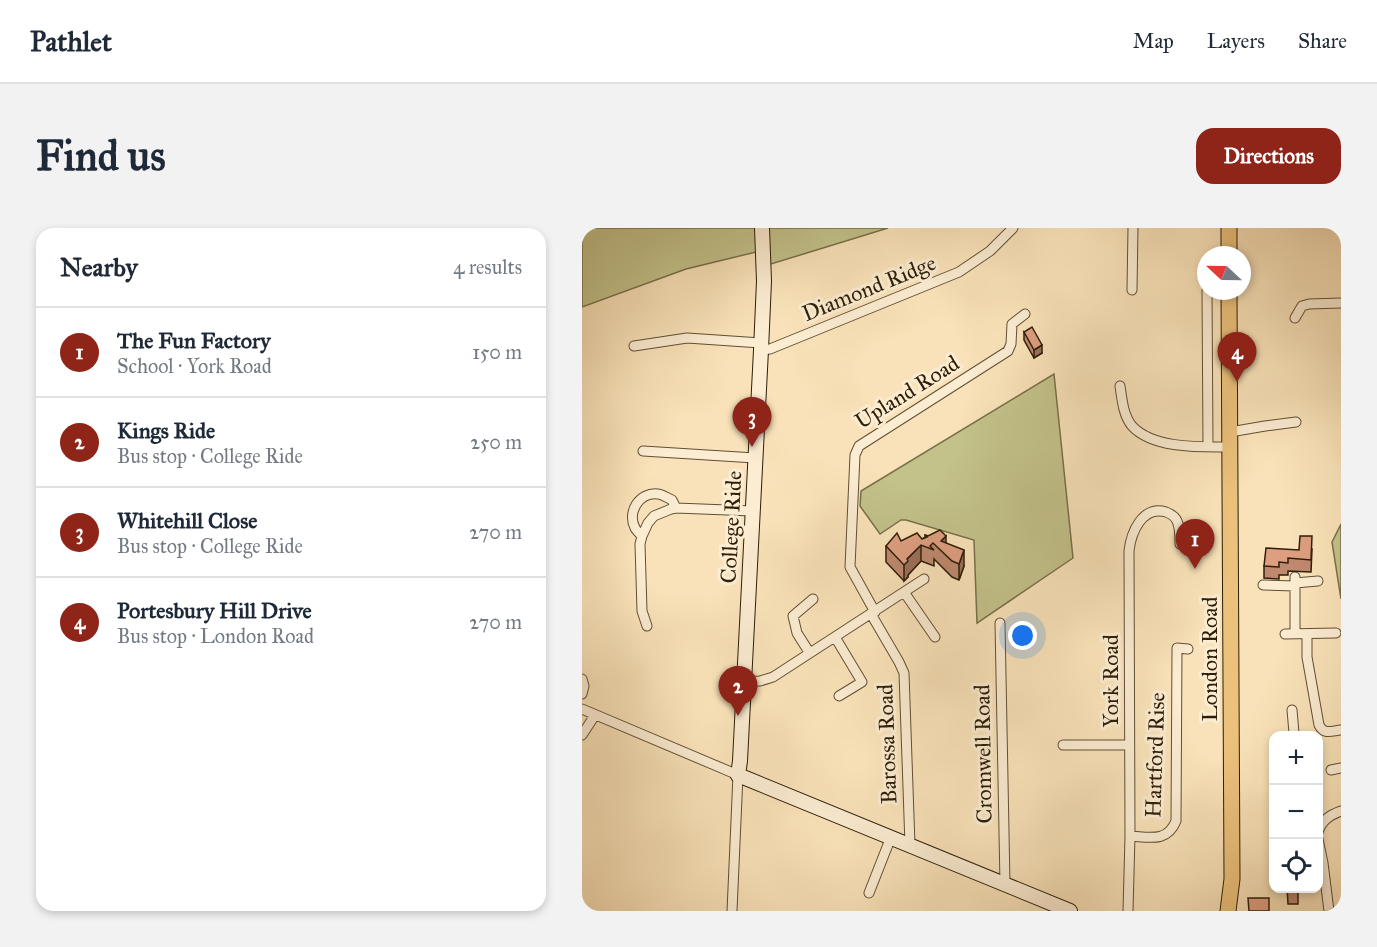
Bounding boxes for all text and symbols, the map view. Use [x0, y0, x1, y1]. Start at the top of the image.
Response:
text: Pathlet [30, 24, 112, 59]
text: Map [1133, 28, 1174, 54]
text: Layers [1207, 28, 1265, 54]
text: Share [1298, 28, 1347, 54]
button: Directions [1196, 128, 1341, 184]
text: Find us [36, 130, 166, 182]
north arrow [1197, 246, 1251, 300]
street label: Diamond Ridge [798, 249, 940, 327]
text: Nearby [60, 251, 138, 283]
text: 4 results [453, 255, 522, 279]
text: The Fun Factory [117, 327, 271, 354]
pin: 4 [1218, 332, 1256, 382]
text: 1 [76, 340, 83, 364]
text: 150 m [472, 340, 522, 364]
street label: Upland Road [850, 349, 964, 435]
text: School · York Road [117, 354, 272, 378]
pin: 3 [732, 398, 772, 447]
text: Kings Ride [117, 417, 215, 444]
text: 2 [75, 430, 84, 454]
text: 250 m [470, 430, 522, 454]
text: Bus stop · College Ride [117, 444, 303, 468]
street label: College Ride [715, 470, 747, 584]
text: Whitehill Close [117, 507, 257, 534]
text: 3 [76, 520, 84, 544]
text: 270 m [469, 520, 522, 544]
pin: 1 [1176, 520, 1214, 569]
text: Bus stop · College Ride [117, 534, 303, 558]
street label: London Road [1196, 596, 1223, 722]
text: Portesbury Hill Drive [117, 597, 312, 624]
text: 4 [74, 610, 85, 634]
text: 270 m [469, 610, 522, 634]
your location [1008, 621, 1037, 650]
text: Bus stop · London Road [117, 624, 314, 648]
street label: York Road [1097, 634, 1124, 728]
pin: 2 [718, 666, 758, 716]
street label: Barossa Road [871, 683, 903, 805]
street label: Cromwell Road [968, 684, 998, 824]
street label: Hartford Rise [1139, 692, 1171, 818]
map controls [1269, 731, 1323, 893]
button: + [1269, 731, 1323, 785]
button: − [1269, 785, 1323, 839]
button: locate [1269, 839, 1323, 893]

